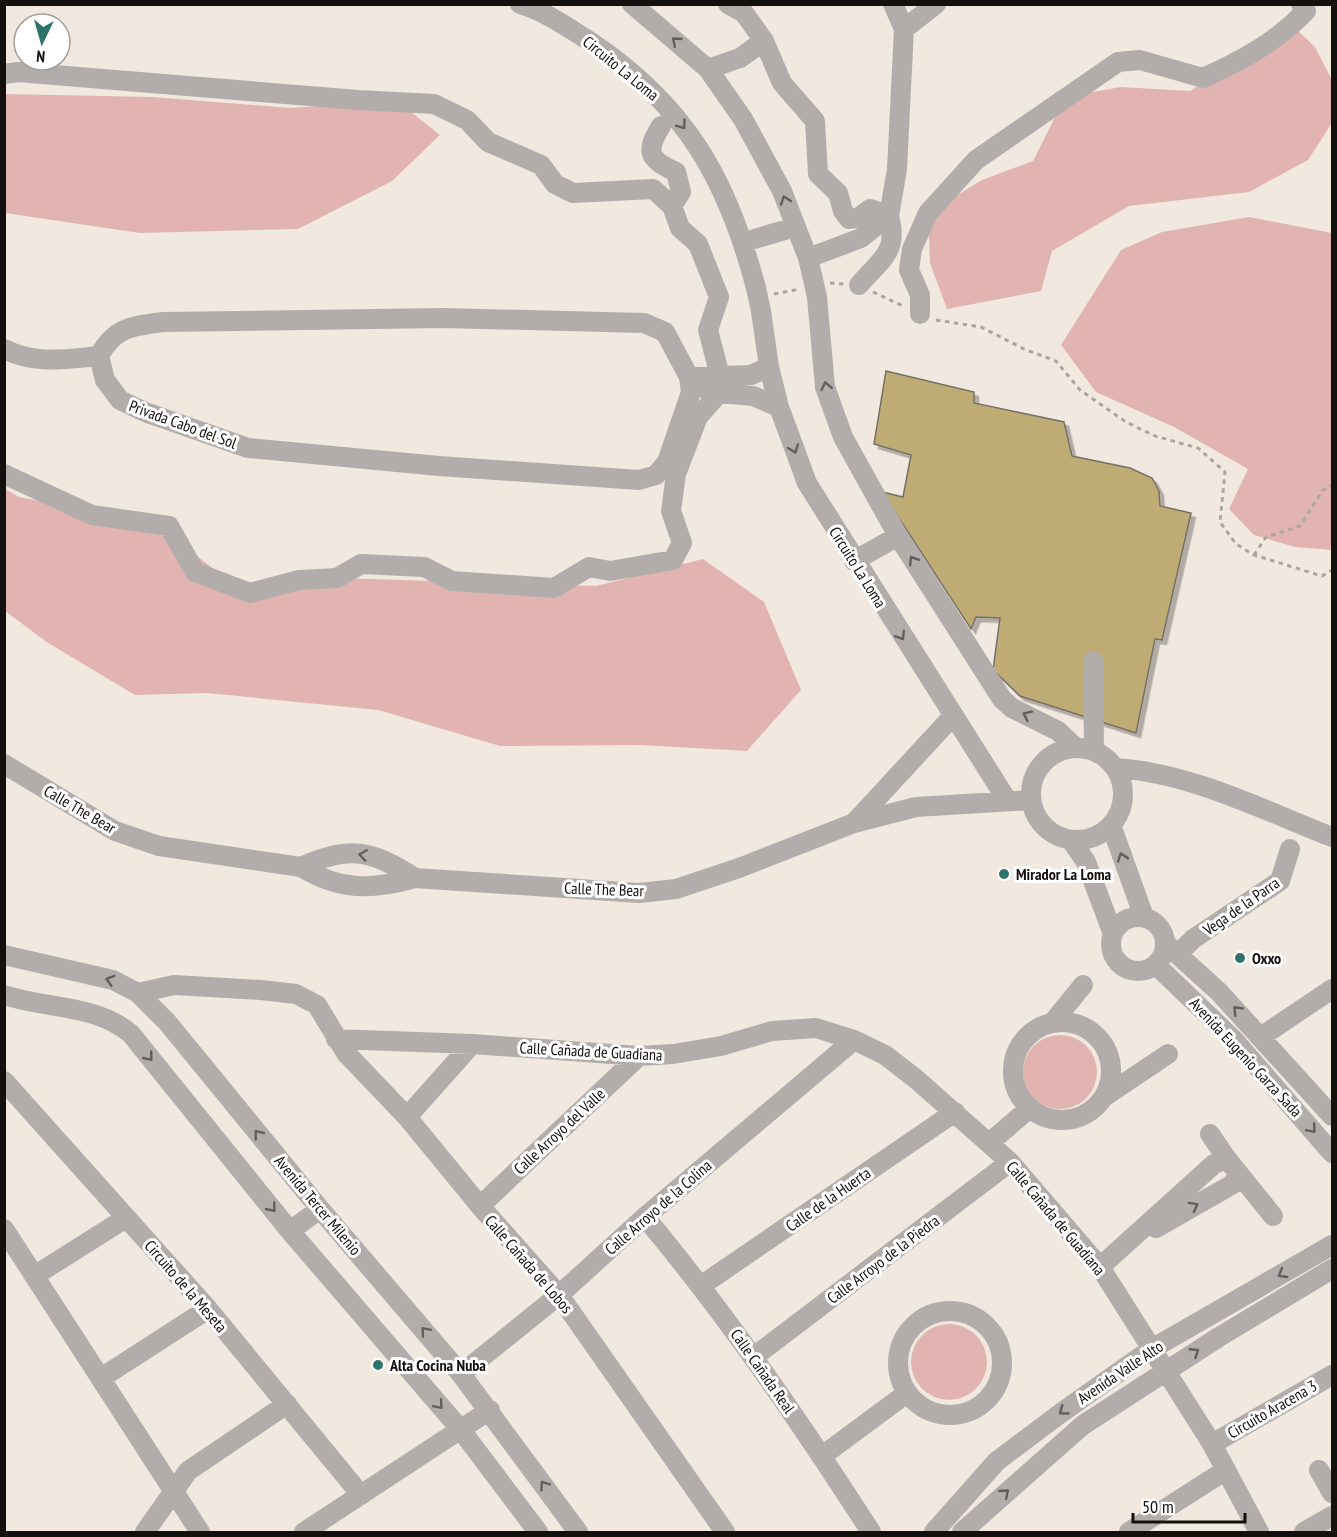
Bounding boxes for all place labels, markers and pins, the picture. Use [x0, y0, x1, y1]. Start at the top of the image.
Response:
place label: Mirador La Loma [1016, 864, 1111, 884]
marker: Mirador La Loma [997, 867, 1011, 881]
place label: Oxxo [1252, 948, 1281, 968]
marker: Oxxo [1233, 951, 1247, 965]
place label: Alta Cocina Nuba [389, 1355, 486, 1375]
marker: Alta Cocina Nuba [371, 1358, 385, 1372]

